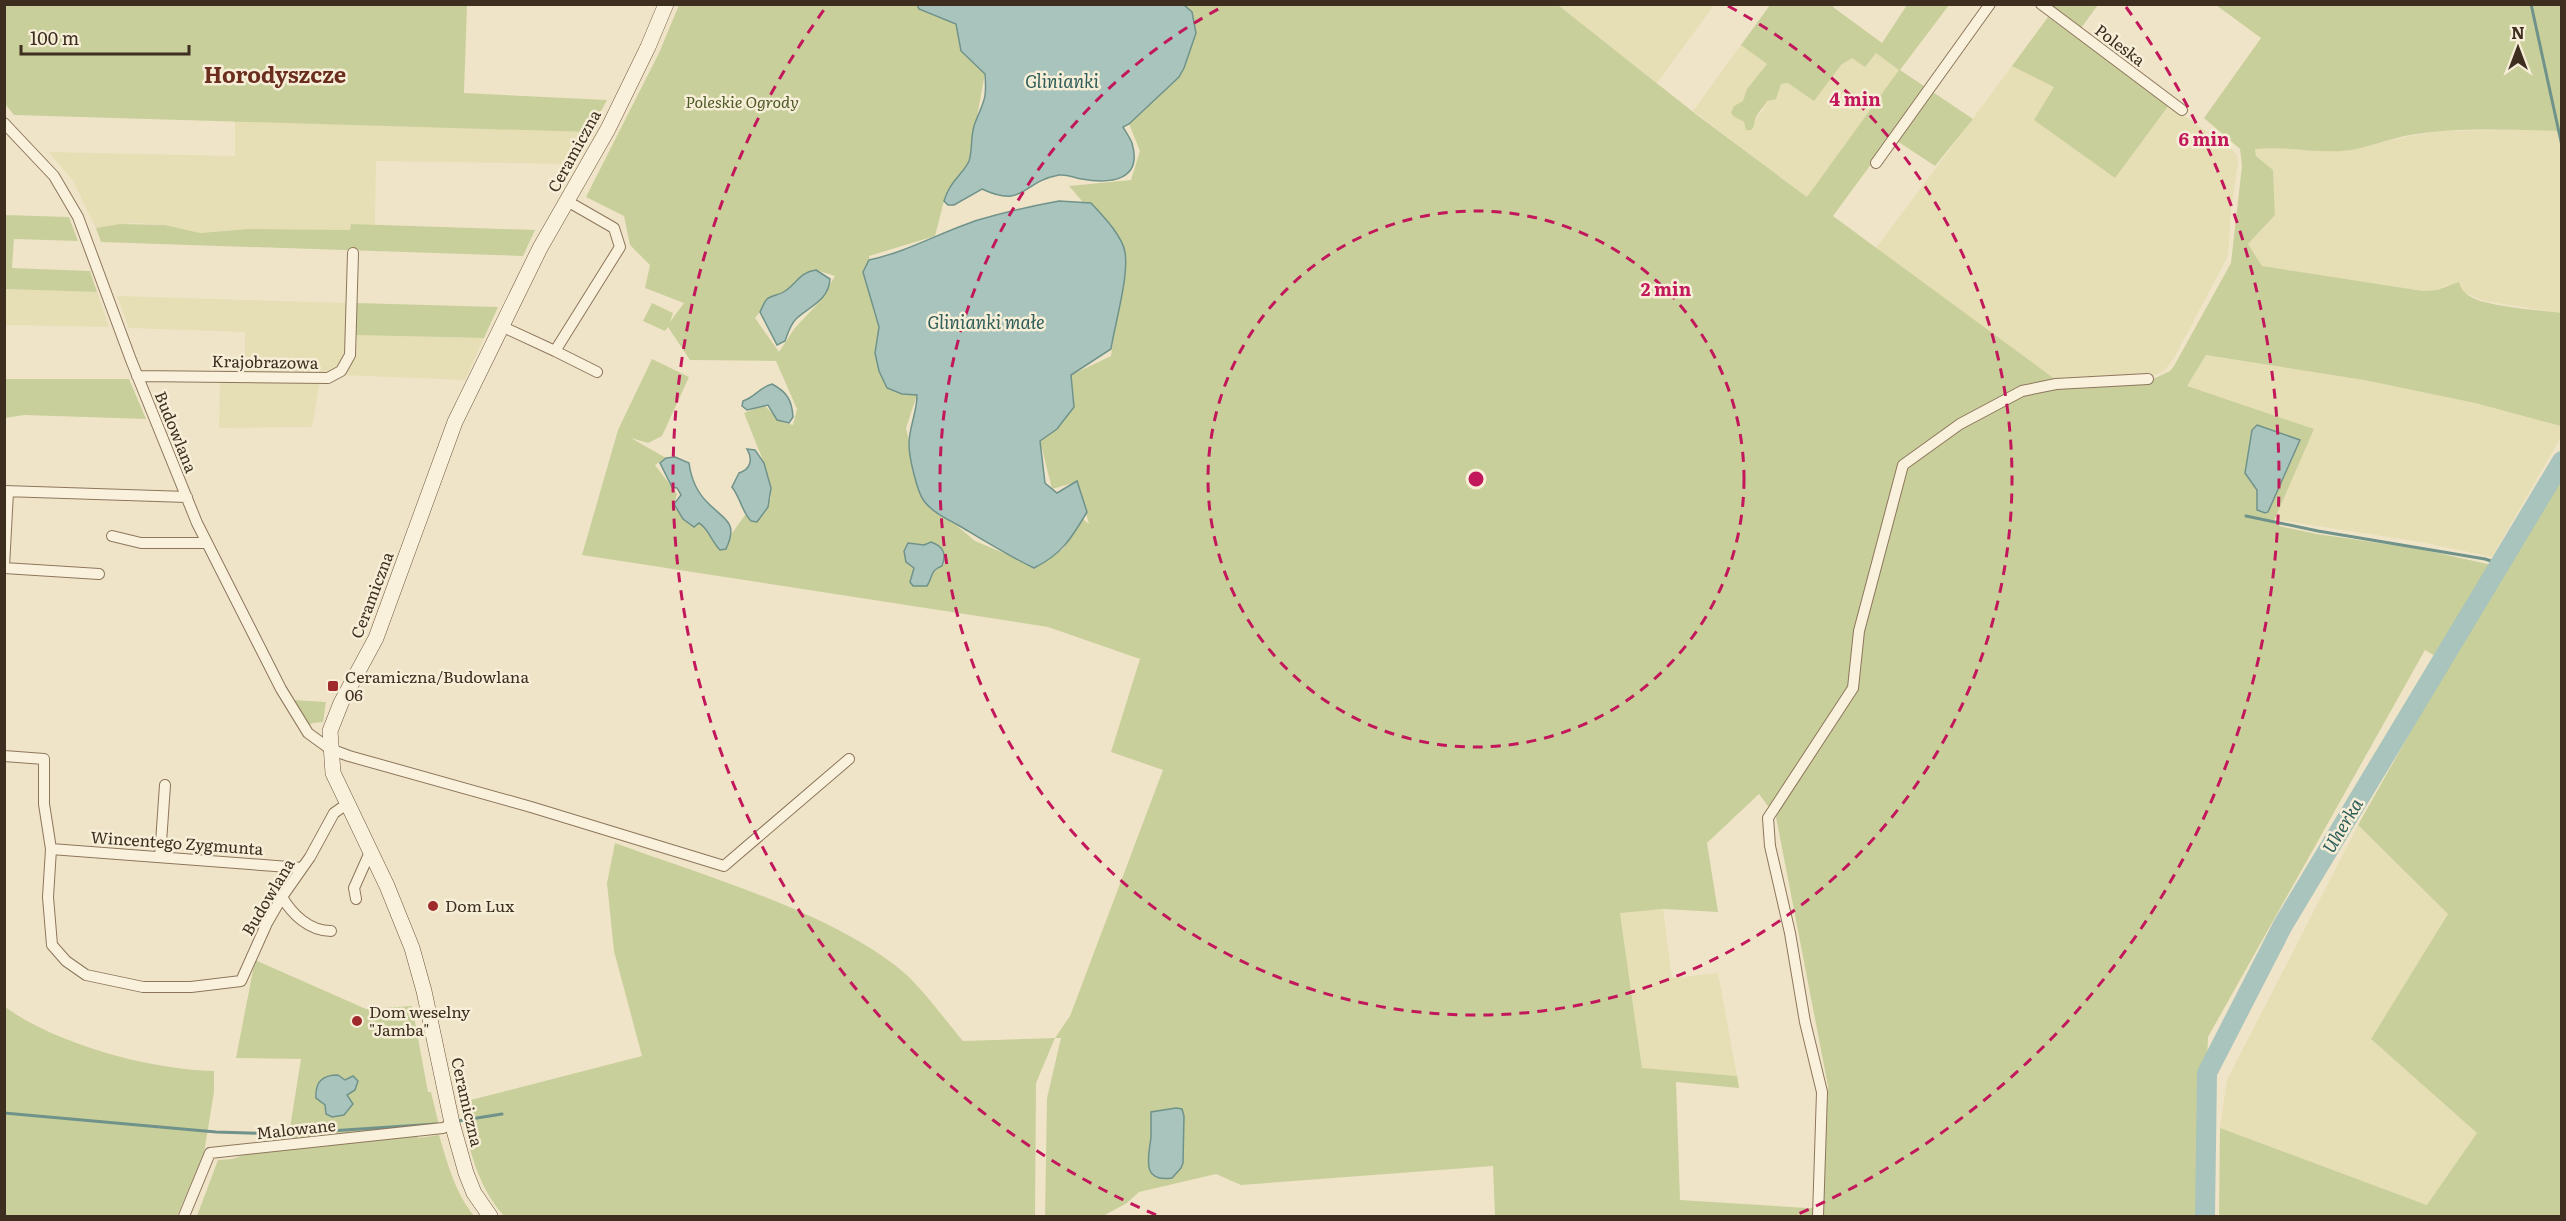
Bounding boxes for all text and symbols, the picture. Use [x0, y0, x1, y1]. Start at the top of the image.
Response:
street label: Poleska [2090, 17, 2151, 71]
scale bar [21, 18, 189, 56]
north arrow [2488, 18, 2548, 78]
text: N [2511, 20, 2525, 44]
text: 100 m [30, 24, 79, 51]
district label: Horodyszcze [204, 57, 346, 90]
water label: Glinianki [1025, 67, 1100, 94]
text: 4 min [1829, 85, 1881, 112]
park label: Poleskie Ogrody [685, 89, 799, 113]
street label: Ceramiczna [541, 104, 606, 196]
text: 6 min [2178, 125, 2230, 152]
text: 2 min [1641, 275, 1692, 302]
water label: Glinianki małe [927, 308, 1045, 335]
street label: Krajobrazowa [211, 348, 319, 374]
street label: Budowlana [150, 387, 204, 476]
centre of rings [1466, 469, 1486, 489]
street label: Ceramiczna [344, 547, 399, 642]
place label: Ceramiczna/Budowlana 06 [345, 664, 529, 706]
marker: Ceramiczna/Budowlana 06 [326, 679, 340, 693]
water label: Uherka [2315, 792, 2369, 858]
street label: Wincentego Zygmunta [90, 824, 265, 860]
street label: Budowlana [235, 853, 300, 940]
place label: Dom Lux [445, 893, 515, 917]
marker: Dom Lux [426, 899, 440, 913]
place label: Dom weselny "Jamba" [369, 999, 471, 1041]
marker: Dom weselny "Jamba" [350, 1014, 364, 1028]
street label: Ceramiczna [446, 1055, 490, 1149]
street label: Malowane [255, 1112, 337, 1144]

